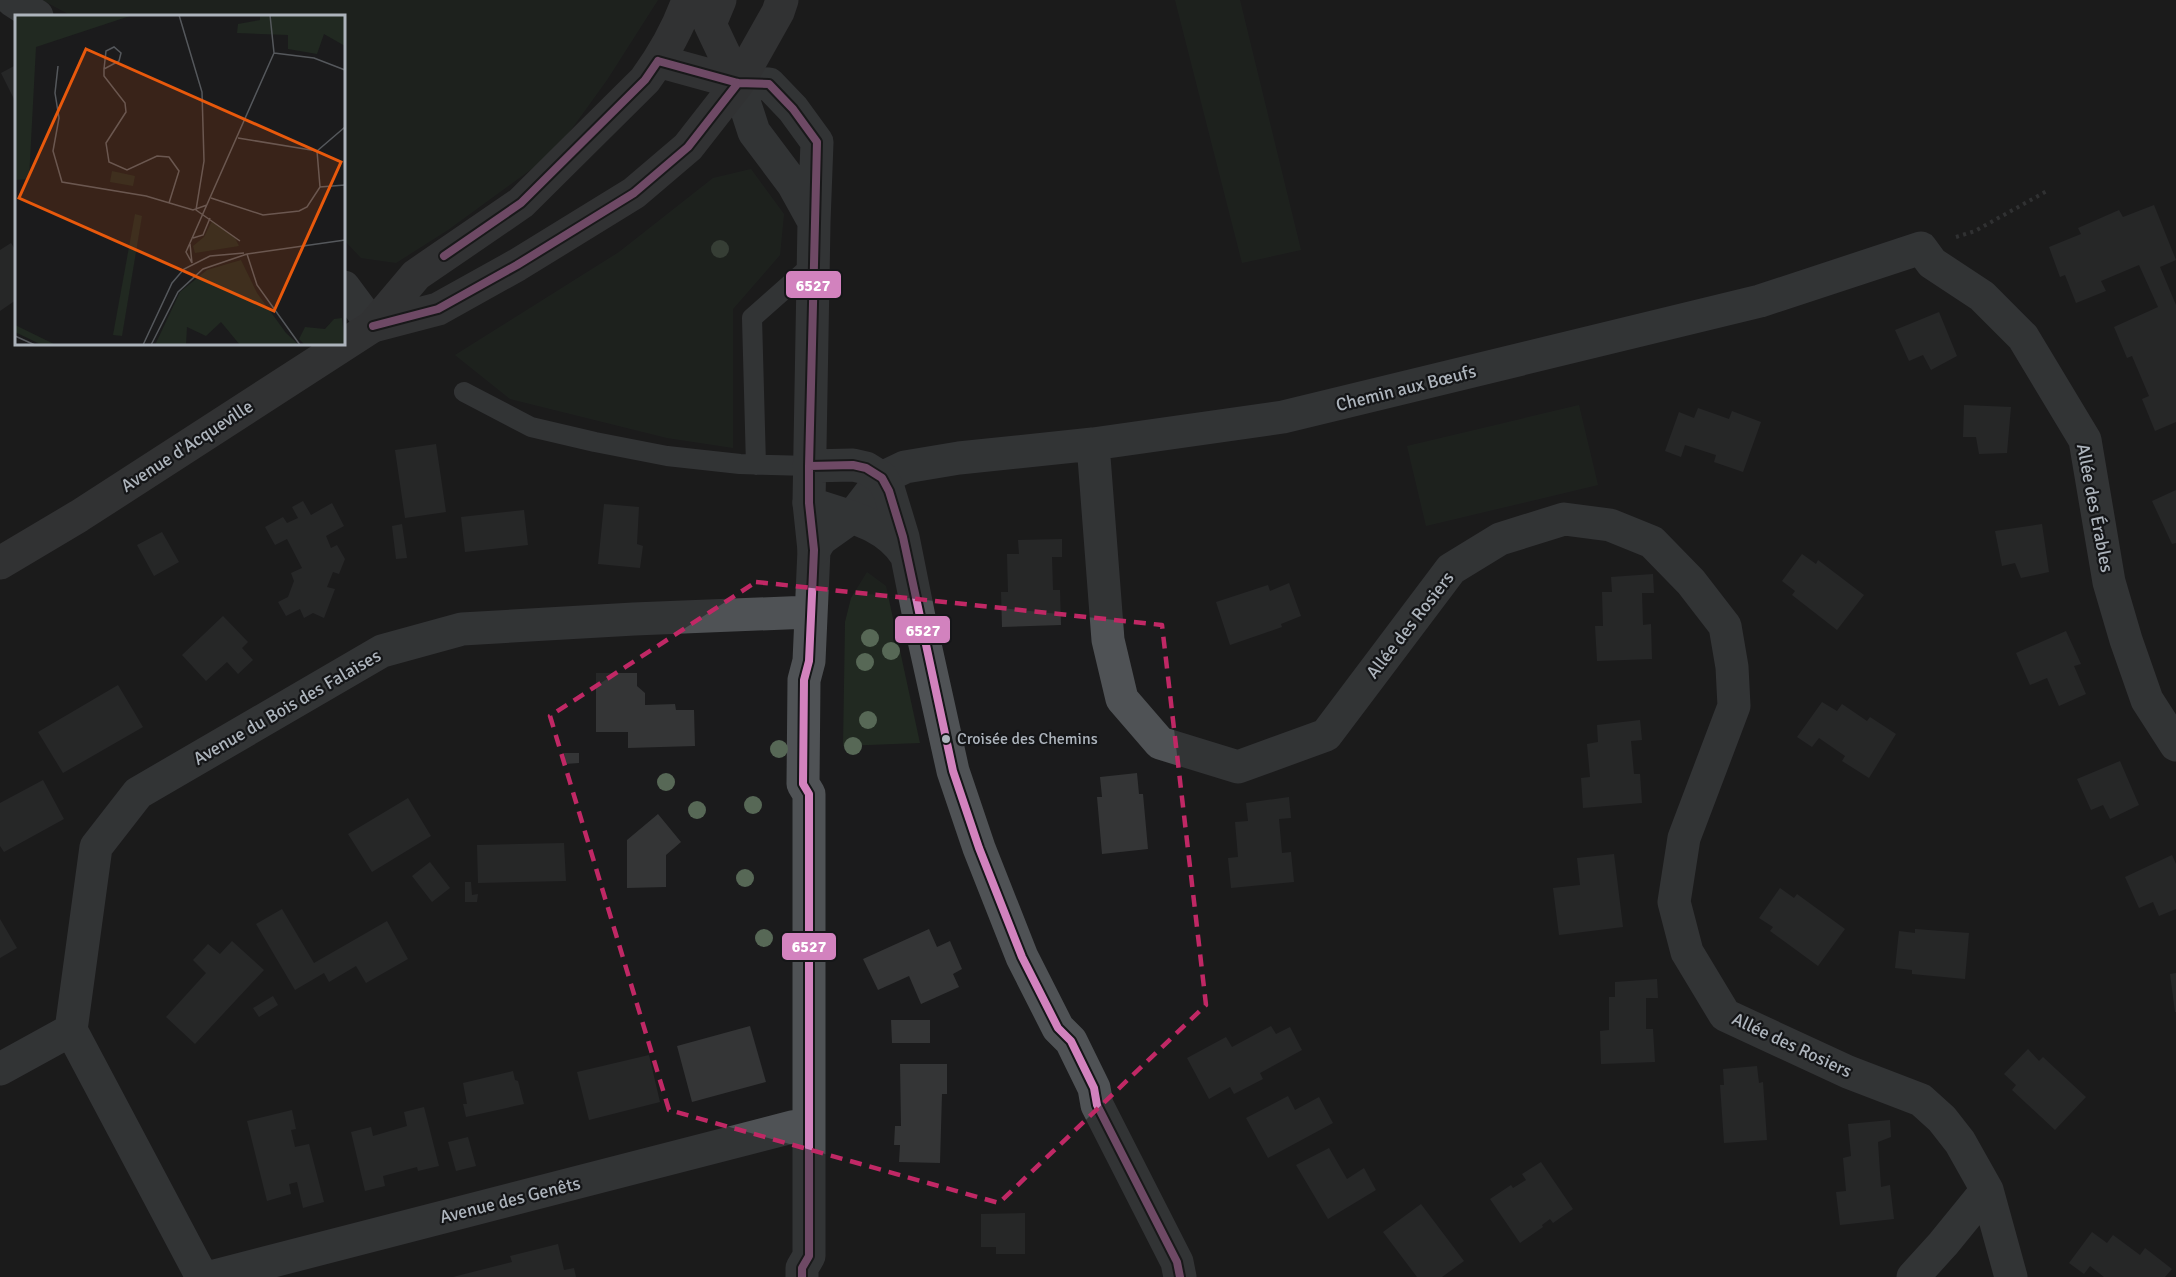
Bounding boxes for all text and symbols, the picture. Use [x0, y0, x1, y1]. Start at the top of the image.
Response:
inset map [15, 15, 345, 345]
line badge: 6527 [785, 270, 842, 299]
text: 6527 [796, 276, 831, 296]
street label: Chemin aux Bœufs [1334, 360, 1478, 416]
street label: Avenue d'Acqueville [117, 395, 257, 497]
street label: Allée des Érables [2072, 442, 2118, 574]
street label: Allée des Rosiers [1361, 567, 1459, 683]
line badge: 6527 [894, 615, 951, 644]
text: 6527 [906, 621, 941, 641]
street label: Avenue du Bois des Falaises [189, 644, 385, 770]
place label: Croisée des Chemins [957, 729, 1098, 749]
marker: Croisée des Chemins [940, 733, 952, 745]
line badge: 6527 [781, 932, 837, 961]
text: 6527 [792, 937, 827, 957]
street label: Allée des Rosiers [1729, 1008, 1855, 1082]
street label: Avenue des Genêts [437, 1172, 583, 1228]

